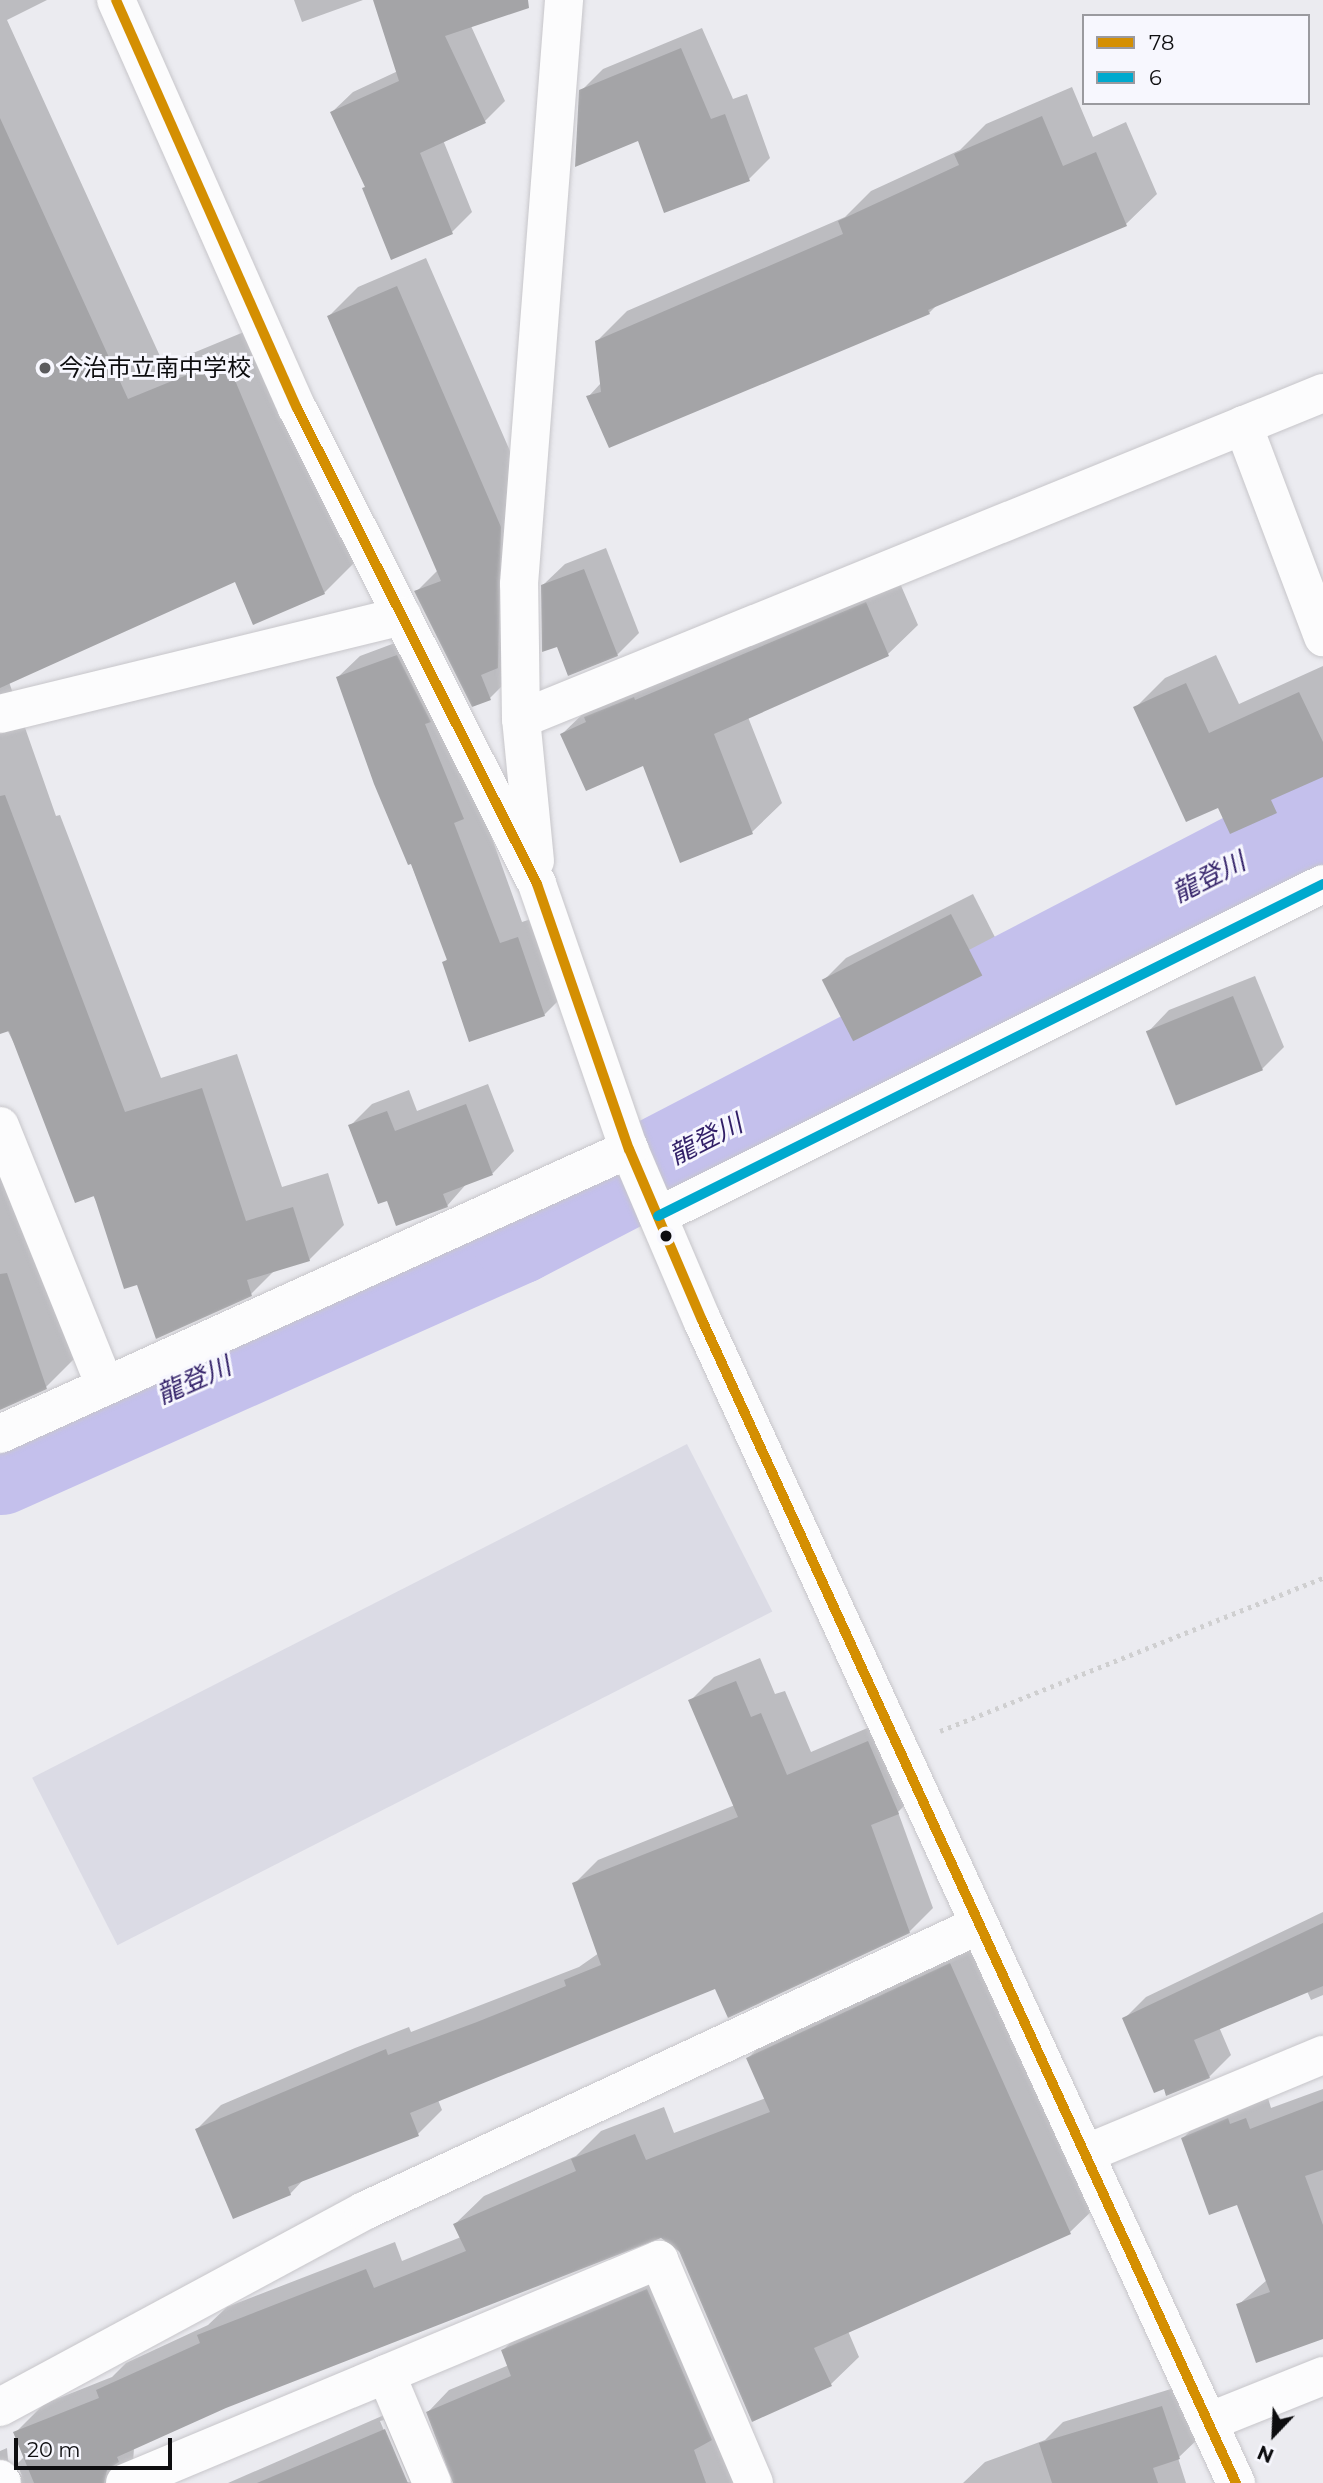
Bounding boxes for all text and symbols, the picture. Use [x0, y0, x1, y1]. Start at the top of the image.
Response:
legend [1082, 14, 1309, 105]
text: 78 [1149, 30, 1174, 55]
text: 6 [1149, 65, 1162, 90]
place label: 今治市立南中学校 [59, 354, 251, 382]
marker: 今治市立南中学校 [37, 360, 53, 376]
water label: 龍登川 [1167, 846, 1251, 910]
water label: 龍登川 [664, 1108, 748, 1172]
unlabelled marker [659, 1229, 673, 1243]
water label: 龍登川 [152, 1351, 236, 1411]
north arrow [1239, 2399, 1309, 2469]
scale bar [18, 2424, 175, 2468]
text: 20 m [27, 2437, 81, 2462]
text: N [1254, 2440, 1277, 2467]

